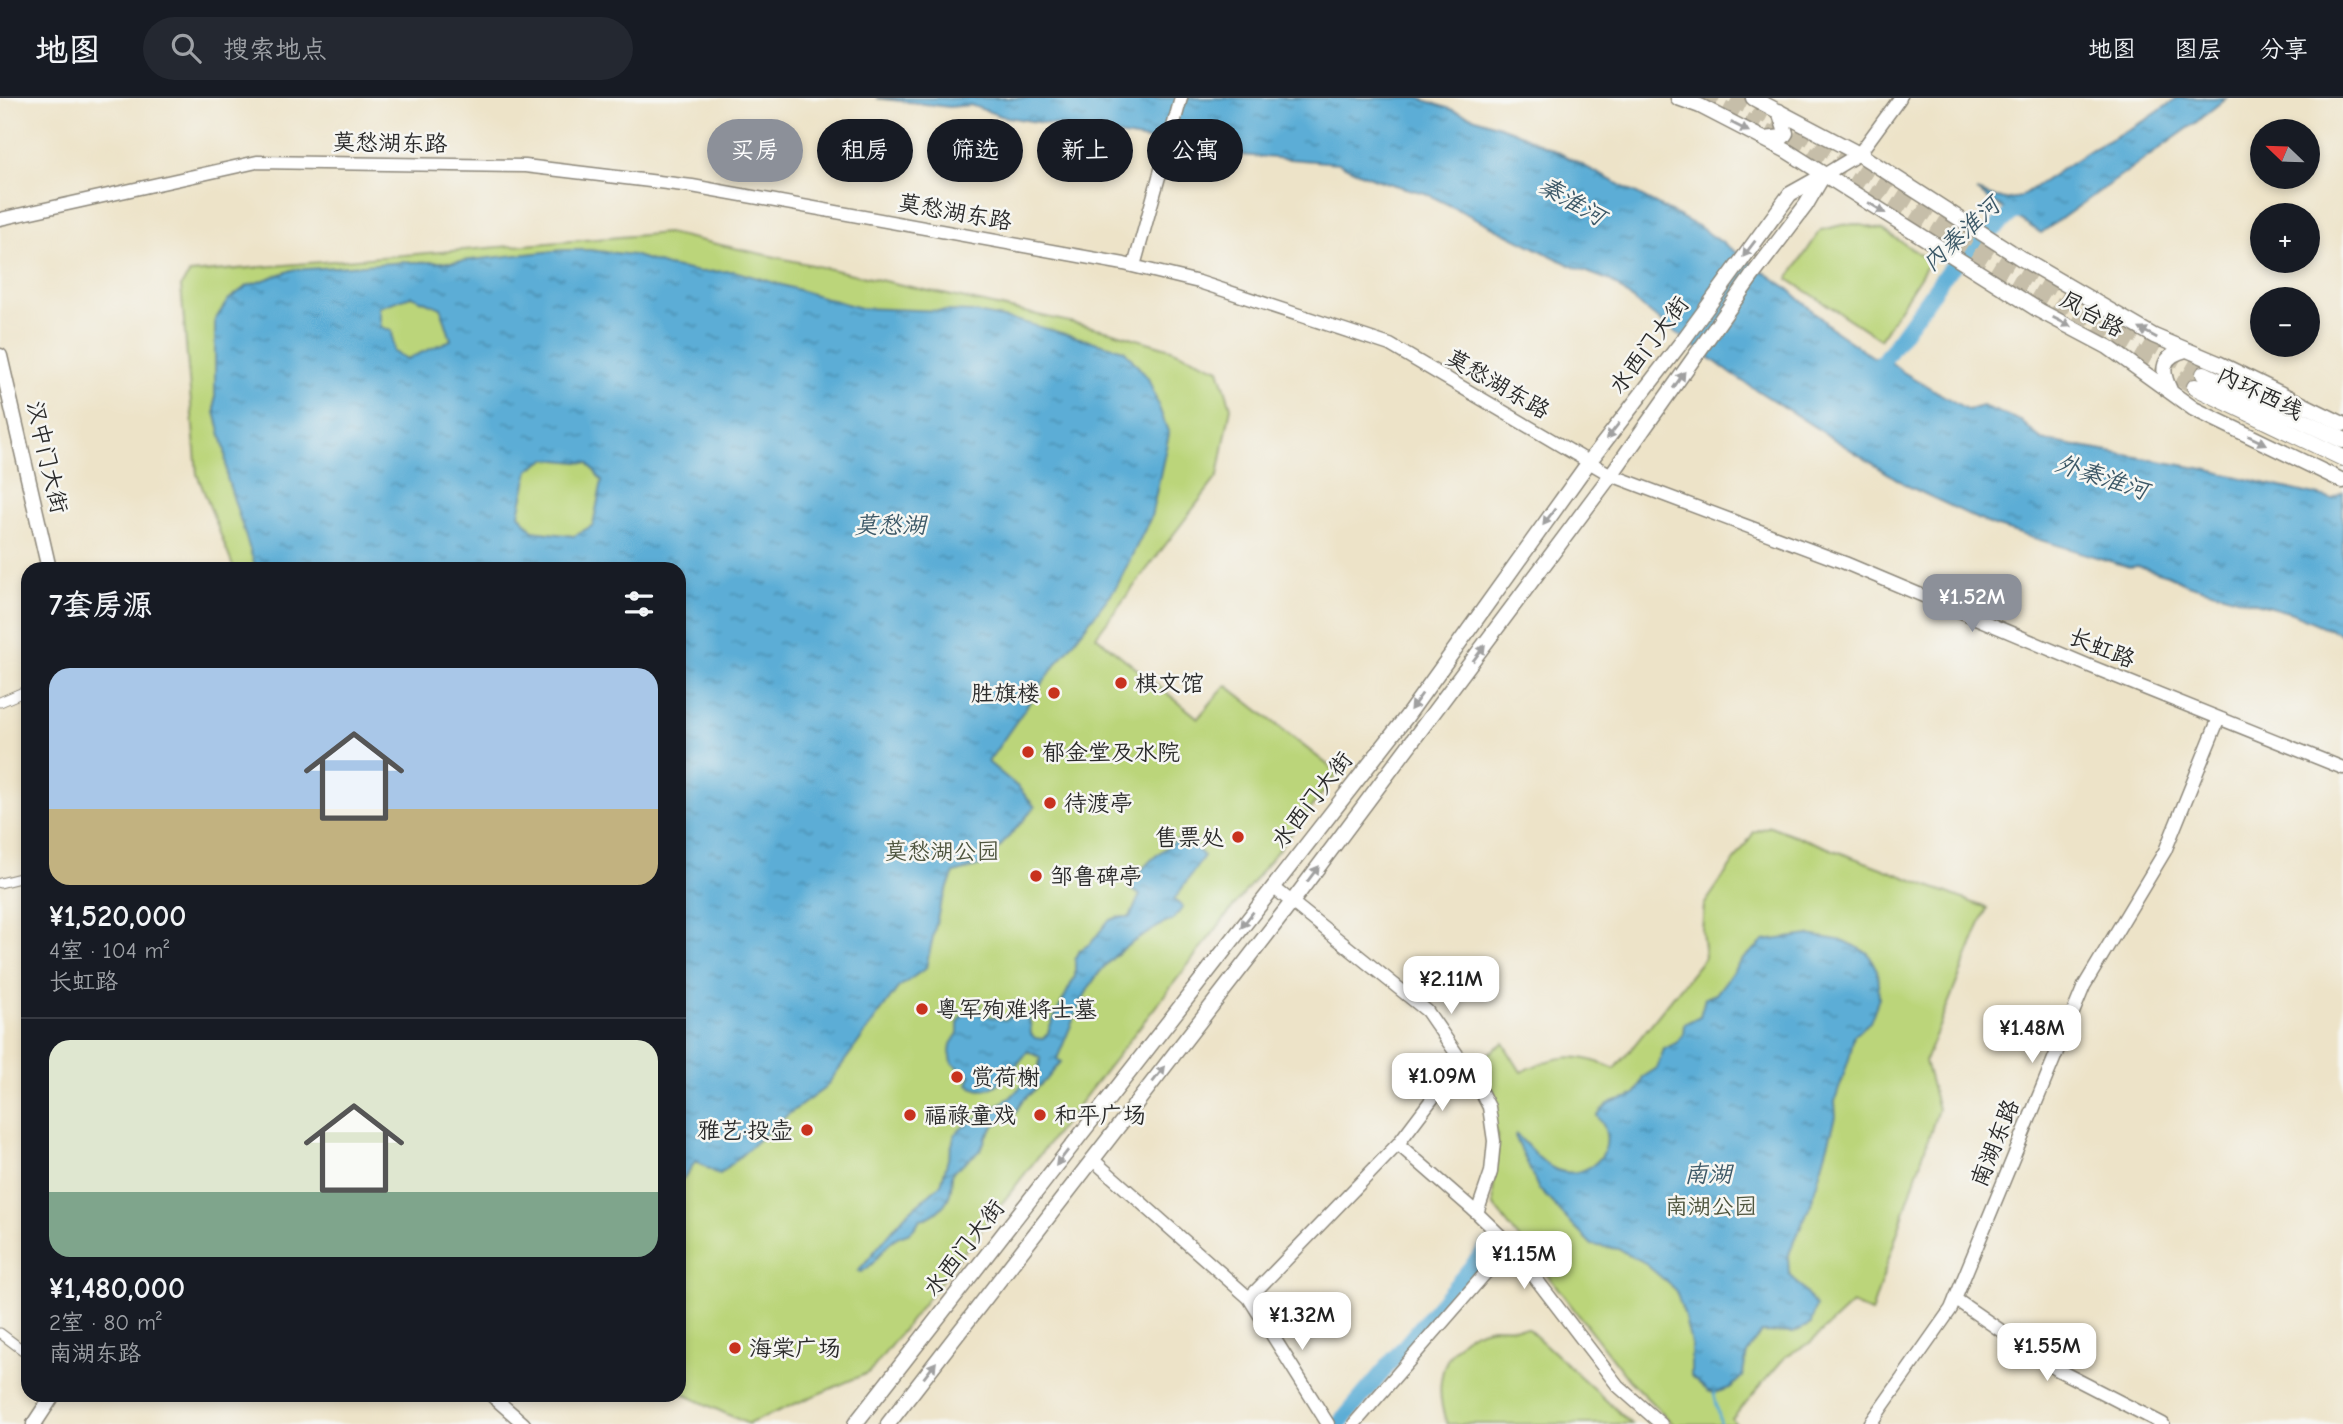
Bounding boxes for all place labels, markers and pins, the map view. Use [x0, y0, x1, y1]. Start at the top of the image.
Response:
pin: ¥1.52M [1915, 574, 2029, 634]
place label: 棋文馆 [1135, 670, 1204, 697]
marker: 棋文馆 [1113, 675, 1129, 691]
place label: 胜旗楼 [971, 680, 1040, 707]
marker: 胜旗楼 [1046, 685, 1062, 701]
place label: 郁金堂及水院 [1042, 739, 1180, 766]
marker: 郁金堂及水院 [1020, 744, 1036, 760]
place label: 待渡亭 [1064, 790, 1133, 817]
marker: 待渡亭 [1042, 795, 1058, 811]
place label: 售票处 [1155, 824, 1224, 851]
marker: 售票处 [1230, 829, 1246, 845]
place label: 邹鲁碑亭 [1050, 863, 1142, 890]
marker: 邹鲁碑亭 [1028, 868, 1044, 884]
pin: ¥2.11M [1394, 956, 1508, 1016]
place label: 粤军殉难将士墓 [936, 996, 1097, 1023]
marker: 粤军殉难将士墓 [914, 1001, 930, 1017]
pin: ¥1.48M [1975, 1006, 2089, 1065]
pin: ¥1.09M [1385, 1054, 1499, 1113]
place label: 赏荷榭 [971, 1064, 1040, 1091]
marker: 赏荷榭 [949, 1069, 965, 1085]
place label: 福禄童戏 [924, 1102, 1016, 1129]
place label: 和平广场 [1054, 1102, 1146, 1129]
marker: 福禄童戏 [902, 1107, 918, 1123]
marker: 和平广场 [1032, 1107, 1048, 1123]
place label: 雅艺·投壶 [697, 1117, 793, 1144]
marker: 雅艺·投壶 [799, 1122, 815, 1138]
pin: ¥1.15M [1467, 1232, 1581, 1291]
pin: ¥1.32M [1245, 1292, 1359, 1352]
pin: ¥1.55M [1990, 1324, 2104, 1383]
place label: 海棠广场 [749, 1335, 841, 1362]
marker: 海棠广场 [727, 1340, 743, 1356]

